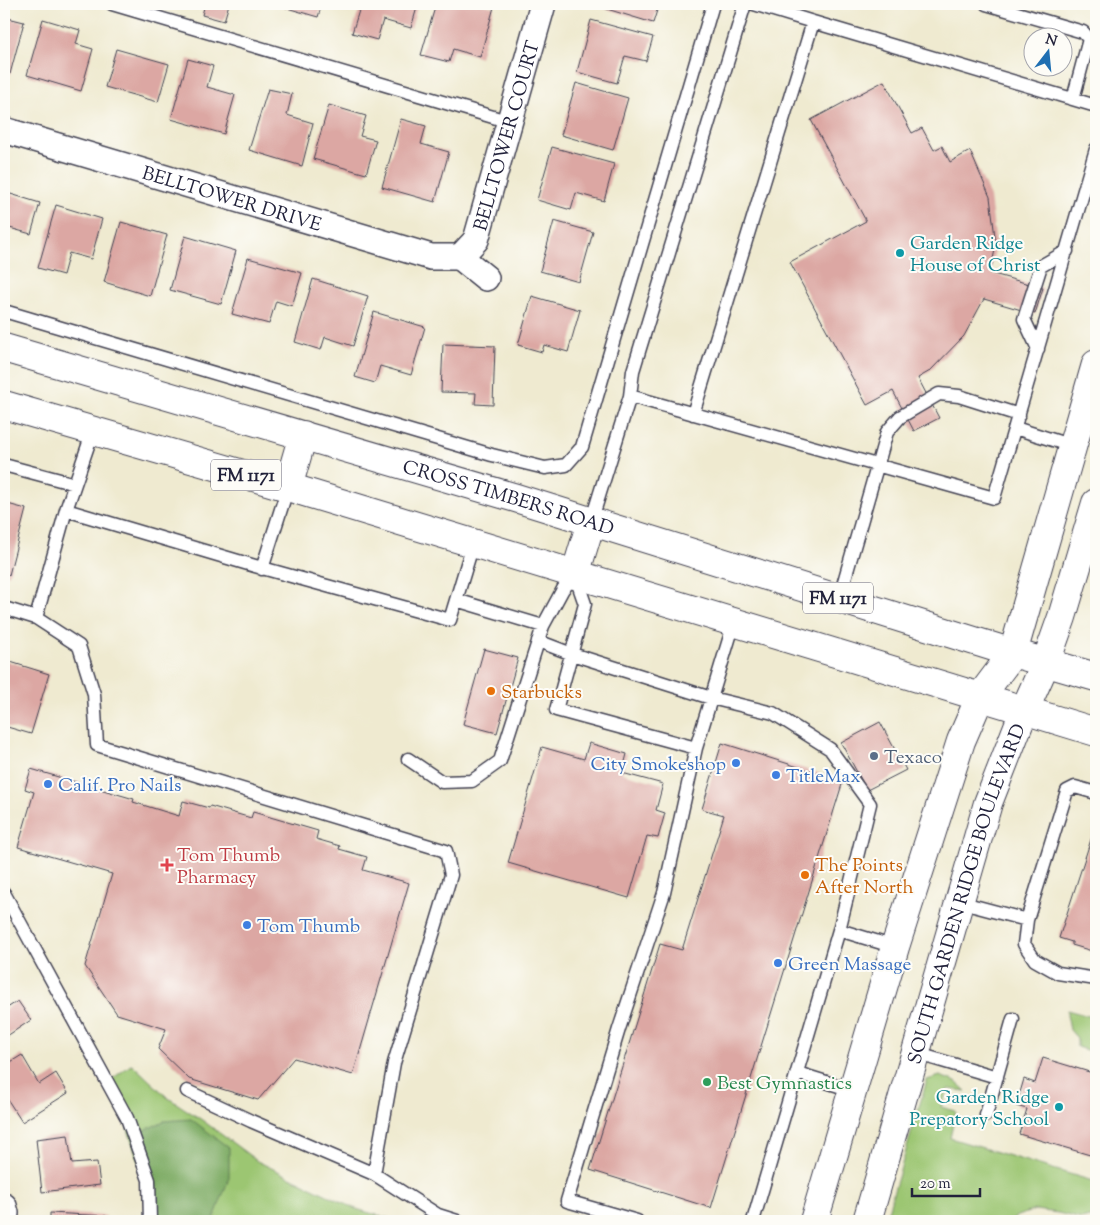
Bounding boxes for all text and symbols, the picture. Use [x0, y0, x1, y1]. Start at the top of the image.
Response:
north arrow [1022, 28, 1072, 78]
text: N [1043, 30, 1059, 53]
street label: BELLTOWER COURT [468, 38, 548, 234]
street label: BELLTOWER DRIVE [138, 161, 325, 240]
place label: Garden Ridge House of Christ [910, 231, 1041, 280]
marker: Garden Ridge House of Christ [894, 247, 906, 259]
street label: CROSS TIMBERS ROAD [399, 454, 617, 544]
road number: FM 1171 [211, 460, 281, 490]
road number: FM 1171 [803, 582, 873, 614]
place label: Starbucks [501, 680, 582, 707]
marker: Starbucks [485, 685, 497, 697]
street label: SOUTH GARDEN RIDGE BOULEVARD [902, 720, 1034, 1068]
place label: Texaco [884, 745, 942, 772]
marker: Texaco [868, 750, 880, 762]
place label: City Smokeshop [590, 752, 726, 779]
marker: City Smokeshop [730, 757, 742, 769]
place label: TitleMax [786, 764, 861, 791]
marker: TitleMax [770, 769, 782, 781]
place label: Calif. Pro Nails [58, 773, 182, 800]
marker: Calif. Pro Nails [42, 778, 54, 790]
place label: Tom Thumb Pharmacy [177, 843, 280, 892]
place label: The Points After North [815, 853, 914, 902]
marker: Tom Thumb Pharmacy [161, 859, 173, 871]
marker: The Points After North [799, 869, 811, 881]
place label: Tom Thumb [257, 914, 360, 941]
marker: Tom Thumb [241, 919, 253, 931]
place label: Green Massage [788, 952, 911, 979]
marker: Green Massage [772, 957, 784, 969]
place label: Best Gymnastics [717, 1071, 852, 1098]
marker: Best Gymnastics [701, 1076, 713, 1088]
place label: Garden Ridge Prepatory School [909, 1085, 1049, 1134]
marker: Garden Ridge Prepatory School [1053, 1101, 1065, 1113]
scale bar [912, 1165, 980, 1197]
text: 20 m [920, 1174, 951, 1195]

